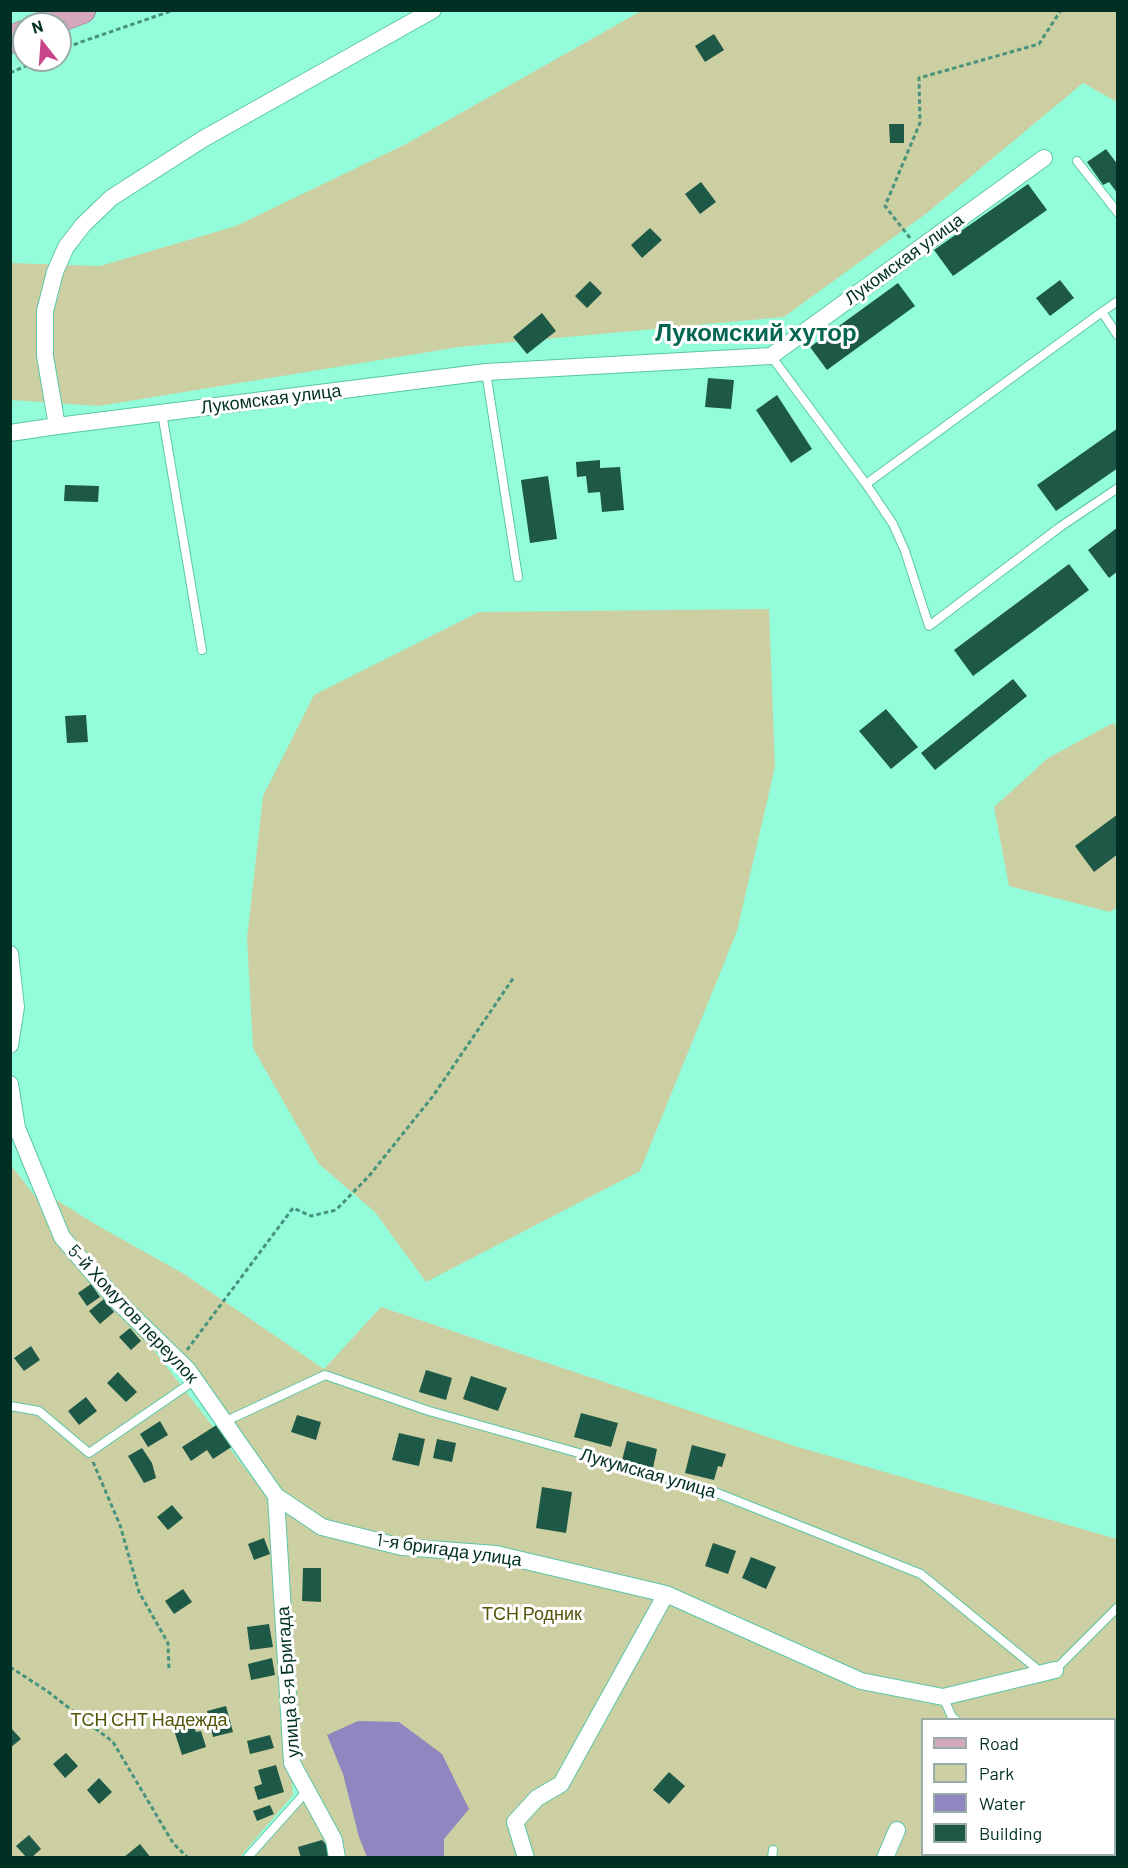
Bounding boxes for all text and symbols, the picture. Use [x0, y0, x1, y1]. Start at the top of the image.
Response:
north arrow [12, 12, 72, 72]
text: N [29, 16, 45, 37]
street label: Лукомская улица [840, 209, 968, 309]
district label: Лукомский хутор [655, 319, 857, 347]
street label: Лукомская улица [199, 380, 343, 418]
street label: 5-й Хомутов переулок [63, 1240, 203, 1388]
street label: Лукумская улица [578, 1443, 718, 1503]
street label: 1-я бригада улица [375, 1529, 523, 1571]
park label: ТСН Родник [482, 1603, 582, 1625]
street label: улица 8-я Бригада [272, 1606, 304, 1758]
park label: ТСН СНТ Надежда [70, 1709, 228, 1731]
legend [921, 1718, 1116, 1856]
text: Road [979, 1732, 1019, 1754]
text: Park [979, 1762, 1014, 1784]
text: Water [979, 1792, 1026, 1814]
text: Building [979, 1822, 1042, 1844]

